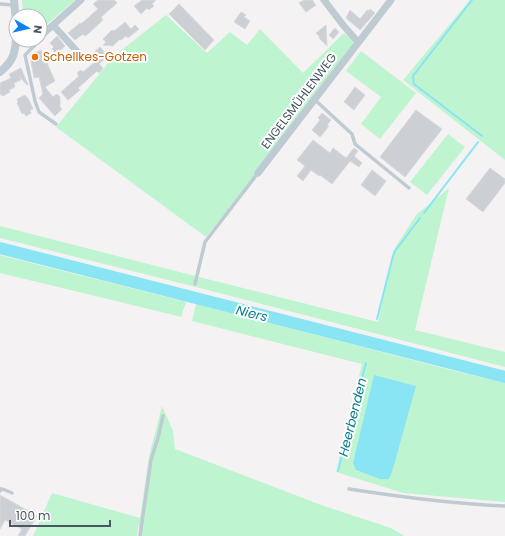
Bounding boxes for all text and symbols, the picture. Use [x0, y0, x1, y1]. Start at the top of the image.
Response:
north arrow [8, 8, 48, 48]
text: N [29, 24, 46, 35]
place label: Schellkes-Gotzen [43, 48, 147, 65]
street label: ENGELSMÜHLENWEG [257, 49, 340, 152]
marker: Schellkes-Gotzen [30, 52, 40, 62]
water label: Niers [234, 300, 270, 327]
water label: Heerbenden [334, 376, 371, 458]
scale bar [10, 502, 110, 528]
text: 100 m [16, 507, 50, 524]

